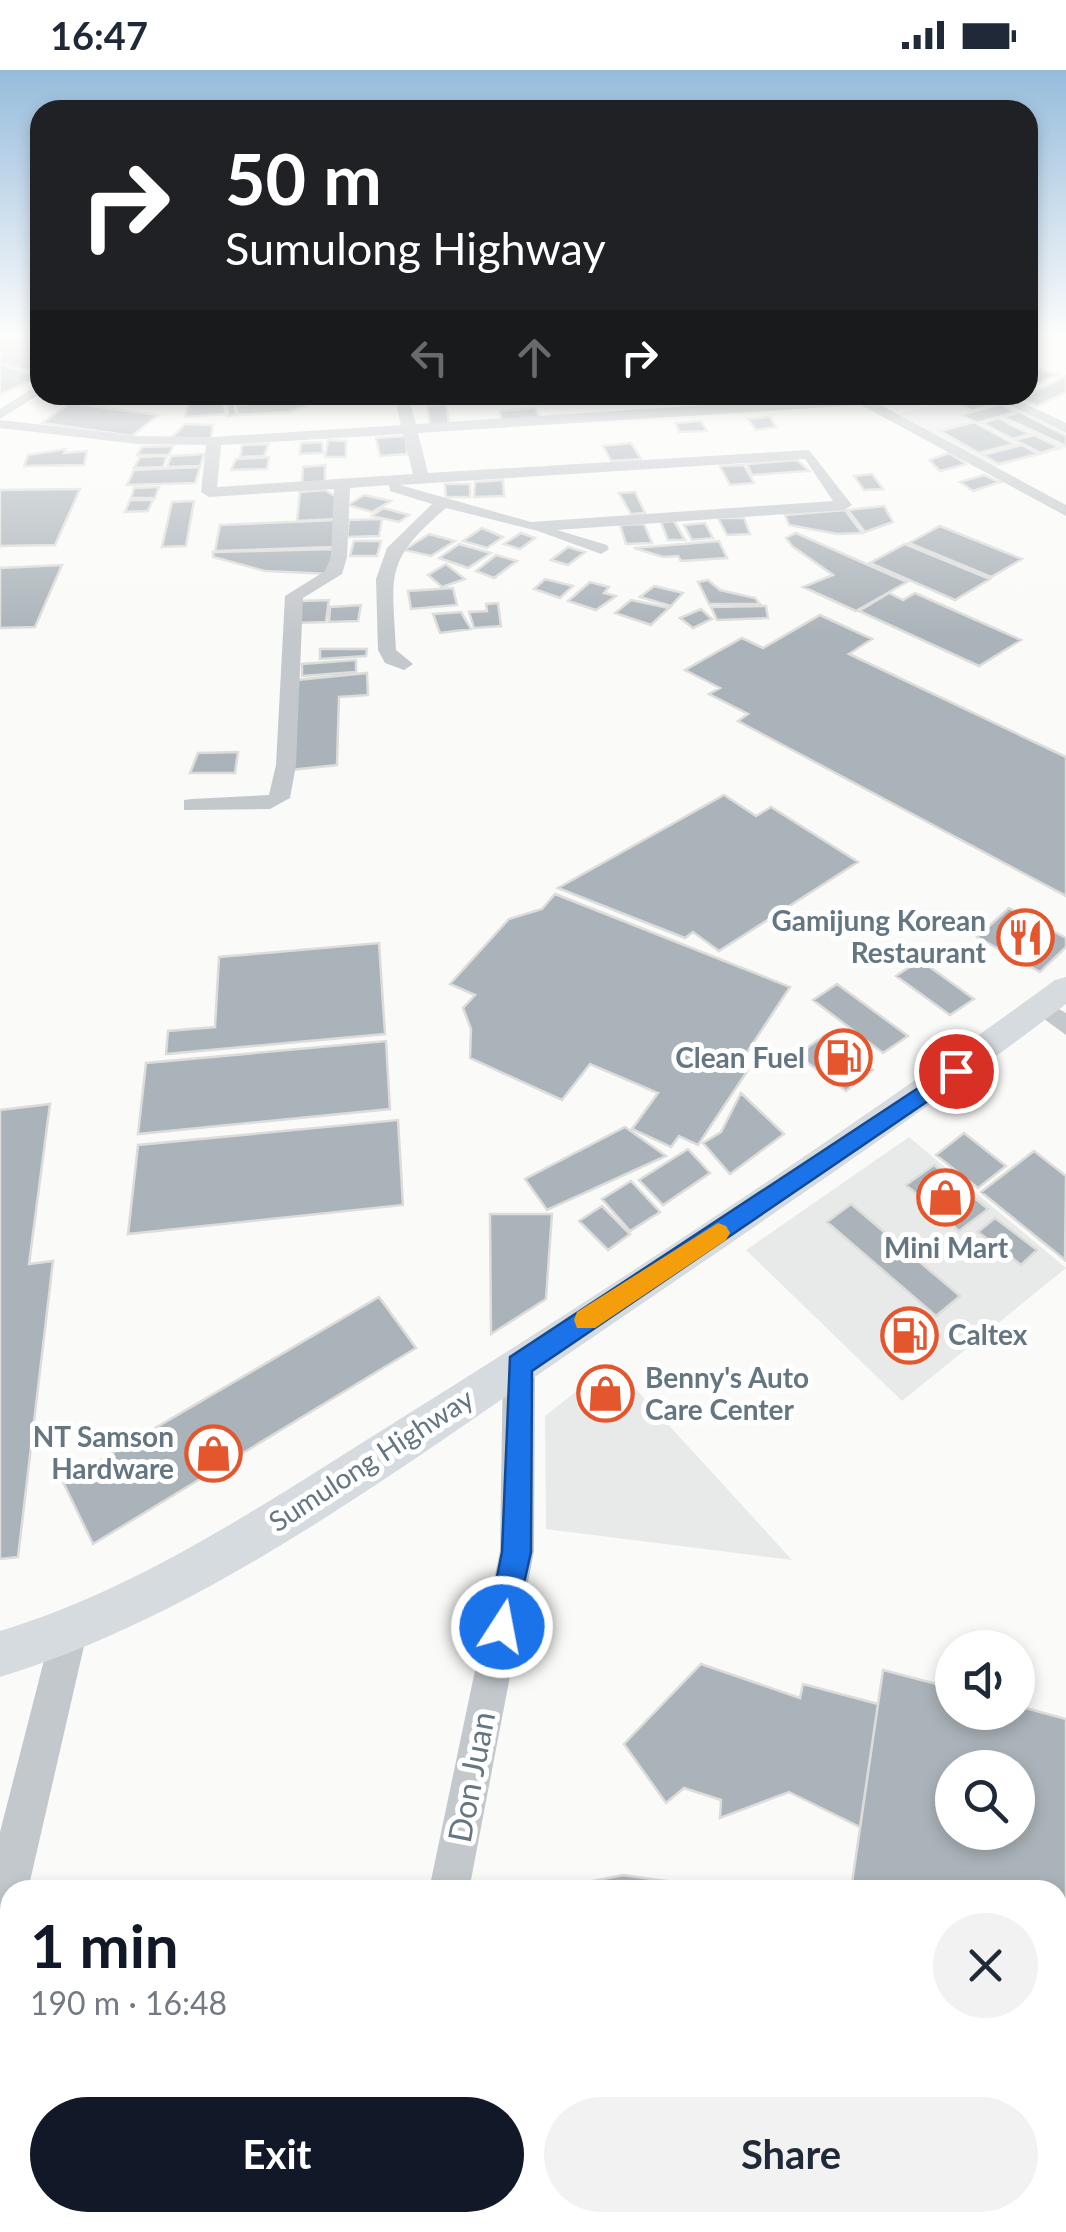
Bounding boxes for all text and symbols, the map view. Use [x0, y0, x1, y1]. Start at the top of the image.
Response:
text: 16:47 [50, 12, 148, 58]
text: 50 m [225, 136, 382, 220]
icon: right [60, 140, 190, 270]
text: Sumulong Highway [225, 221, 606, 275]
icon: left [402, 330, 457, 385]
icon: ahead [507, 330, 562, 385]
icon: right [612, 330, 667, 385]
place label: Gamijung Korean Restaurant [771, 903, 987, 969]
restaurant icon: Gamijung Korean Restaurant [995, 907, 1055, 967]
fuel station icon: Clean Fuel [814, 1028, 874, 1088]
pin [914, 1029, 999, 1114]
place label: Clean Fuel [675, 1040, 805, 1074]
icon: arrive [929, 1044, 984, 1099]
shop icon: Mini Mart [916, 1167, 976, 1227]
place label: Mini Mart [884, 1230, 1009, 1264]
fuel station icon: Caltex [879, 1305, 939, 1365]
place label: Caltex [948, 1317, 1028, 1351]
place label: Benny's Auto Care Center [645, 1360, 809, 1426]
shop icon: Benny's Auto Care Center [576, 1364, 636, 1424]
street label: Sumulong Highway [262, 1380, 480, 1538]
place label: NT Samson Hardware [33, 1419, 174, 1485]
shop icon: NT Samson Hardware [183, 1423, 243, 1483]
position arrow [450, 1575, 554, 1679]
map controls [935, 1630, 1035, 1850]
button: sound [935, 1630, 1035, 1730]
street label: Don Juan [439, 1708, 502, 1845]
button: search [935, 1750, 1035, 1850]
text: 1 min [30, 1909, 179, 1981]
button: close [933, 1913, 1038, 2018]
text: 190 m · 16:48 [30, 1983, 227, 2022]
button: Exit [30, 2097, 524, 2212]
button: Share [544, 2097, 1038, 2212]

